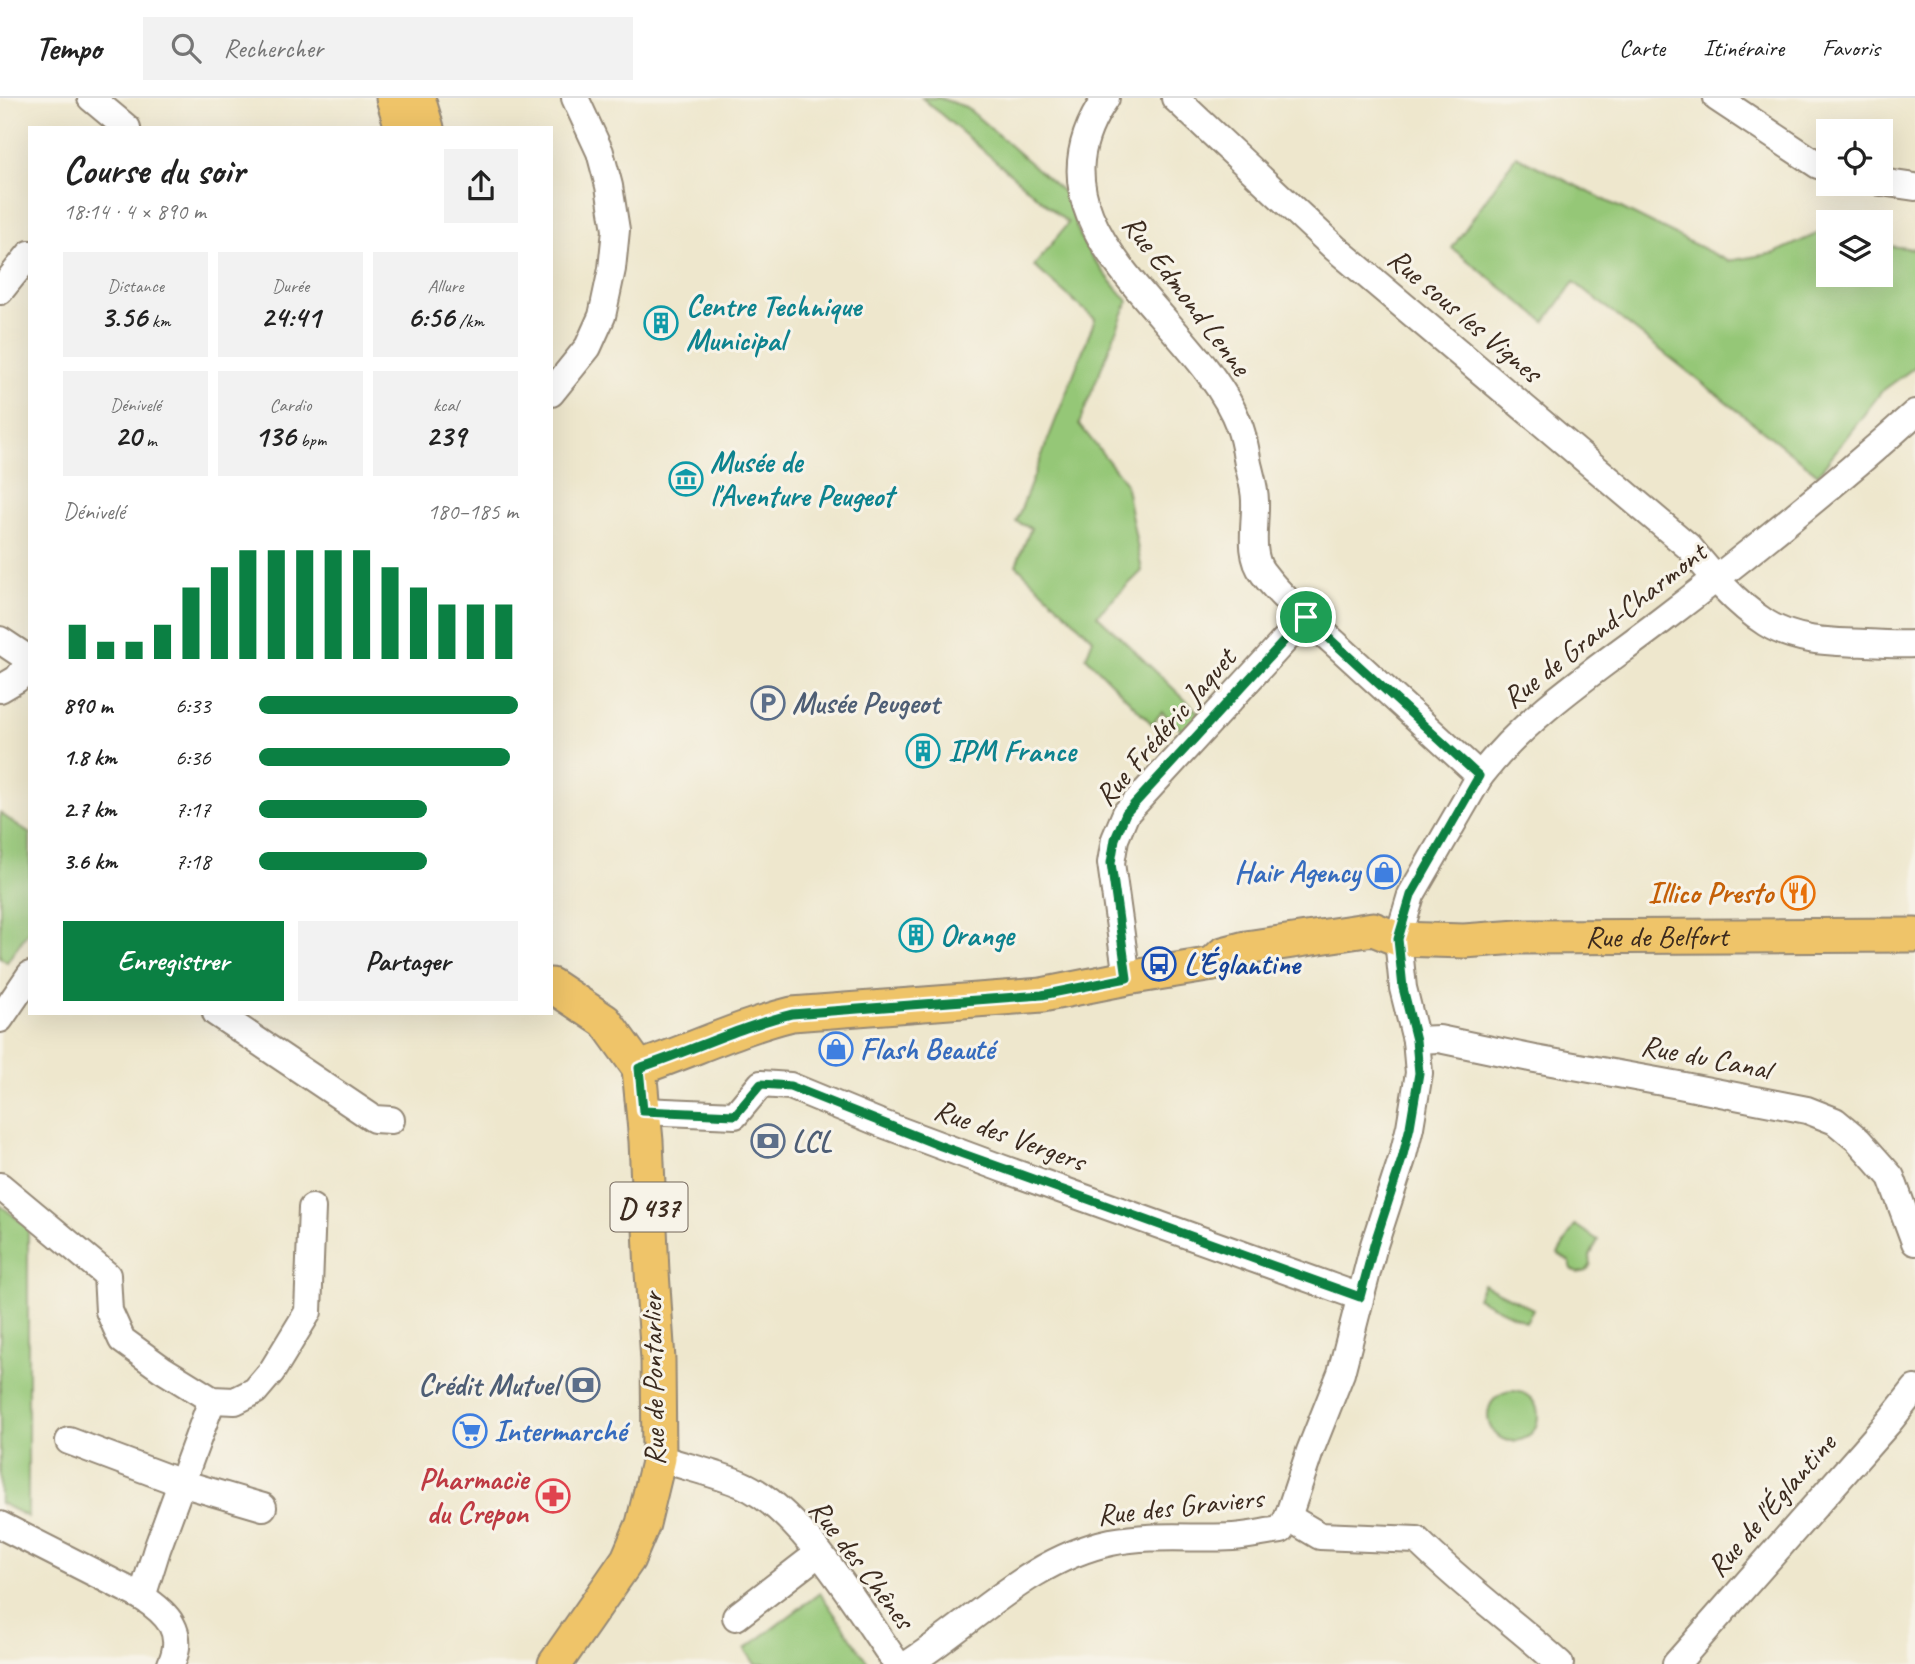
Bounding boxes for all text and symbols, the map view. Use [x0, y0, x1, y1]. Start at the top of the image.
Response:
search box [143, 17, 633, 80]
text: Tempo [35, 27, 101, 69]
icon: search [167, 29, 205, 67]
text: Rechercher [223, 32, 323, 65]
text: Carte [1619, 33, 1665, 63]
text: Itinéraire [1703, 33, 1784, 63]
text: Favoris [1822, 33, 1880, 63]
map controls [1816, 119, 1893, 287]
button: locate [1816, 119, 1893, 196]
text: Course du soir [63, 147, 245, 194]
button: share [444, 149, 518, 223]
text: 18:14 · 4 × 890 m [63, 197, 206, 226]
street label: Rue Edmond Lenne [1114, 207, 1261, 385]
button: layers [1816, 210, 1893, 287]
street label: Rue sous les Vignes [1380, 240, 1552, 392]
text: Distance [107, 274, 164, 298]
text: Durée [272, 274, 309, 298]
text: Allure [427, 274, 464, 298]
place label: Centre Technique Municipal [686, 287, 863, 359]
text: 3.56 [101, 298, 147, 336]
text: 24:41 [261, 298, 320, 336]
text: 6:56 [407, 298, 454, 336]
building icon: Centre Technique Municipal [642, 304, 680, 342]
text: km [147, 309, 170, 333]
text: /km [454, 309, 484, 333]
text: Dénivelé [110, 393, 161, 417]
text: Cardio [270, 393, 311, 417]
text: kcal [433, 393, 458, 417]
text: 20 [114, 417, 141, 455]
text: 136 [255, 417, 296, 455]
text: 239 [425, 417, 466, 455]
text: m [141, 428, 157, 452]
text: bpm [296, 428, 326, 452]
place label: Musée de l'Aventure Peugeot [710, 443, 898, 515]
museum icon: Musée de l'Aventure Peugeot [667, 460, 705, 498]
text: Dénivelé [63, 497, 125, 526]
text: 180–185 m [427, 497, 518, 526]
street label: Rue de Grand-Charmont [1494, 532, 1716, 716]
pin [1276, 587, 1336, 647]
icon: arrive [1287, 598, 1325, 636]
street label: Rue Frédéric Jaquet [1086, 638, 1246, 814]
parking icon: Musée Peugeot [749, 684, 787, 722]
place label: Musée Peugeot [792, 684, 942, 722]
text: 890 m [63, 691, 112, 720]
text: 6:33 [175, 691, 211, 720]
building icon: IPM France [904, 732, 942, 770]
place label: IPM France [948, 732, 1078, 770]
text: 1.8 km [63, 743, 117, 772]
text: 6:36 [175, 743, 211, 772]
text: 2.7 km [63, 795, 116, 824]
text: 7:17 [175, 795, 211, 824]
text: 3.6 km [63, 847, 117, 876]
text: 7:18 [175, 847, 211, 876]
place label: Hair Agency [1234, 853, 1363, 892]
shop icon: Hair Agency [1365, 853, 1403, 891]
place label: Illico Presto [1648, 874, 1775, 912]
restaurant icon: Illico Presto [1779, 874, 1817, 912]
building icon: Orange [897, 916, 935, 954]
place label: Orange [940, 916, 1016, 954]
street label: Rue de Belfort [1585, 917, 1731, 956]
button: Enregistrer [63, 921, 284, 1001]
button: Partager [298, 921, 518, 1001]
bus stop icon: L’Églantine [1140, 945, 1178, 983]
place label: L’Églantine [1184, 945, 1302, 983]
street label: Rue du Canal [1638, 1026, 1779, 1089]
shop icon: Flash Beauté [817, 1030, 855, 1068]
place label: Flash Beauté [860, 1030, 998, 1068]
street label: Rue des Vergers [929, 1090, 1093, 1181]
bank icon: LCL [749, 1122, 787, 1160]
place label: LCL [792, 1122, 833, 1160]
road number: D 437 [610, 1182, 688, 1232]
street label: Rue de Pontarlier [632, 1290, 674, 1466]
place label: Crédit Mutuel [418, 1366, 564, 1404]
bank icon: Crédit Mutuel [564, 1366, 602, 1404]
supermarket icon: Intermarché [451, 1412, 489, 1450]
place label: Intermarché [494, 1412, 630, 1450]
street label: Rue de l'Églantine [1698, 1424, 1845, 1585]
place label: Pharmacie du Crepon [419, 1460, 531, 1532]
pharmacy icon: Pharmacie du Crepon [534, 1477, 572, 1515]
street label: Rue des Graviers [1095, 1478, 1268, 1534]
street label: Rue des Chênes [801, 1491, 925, 1639]

